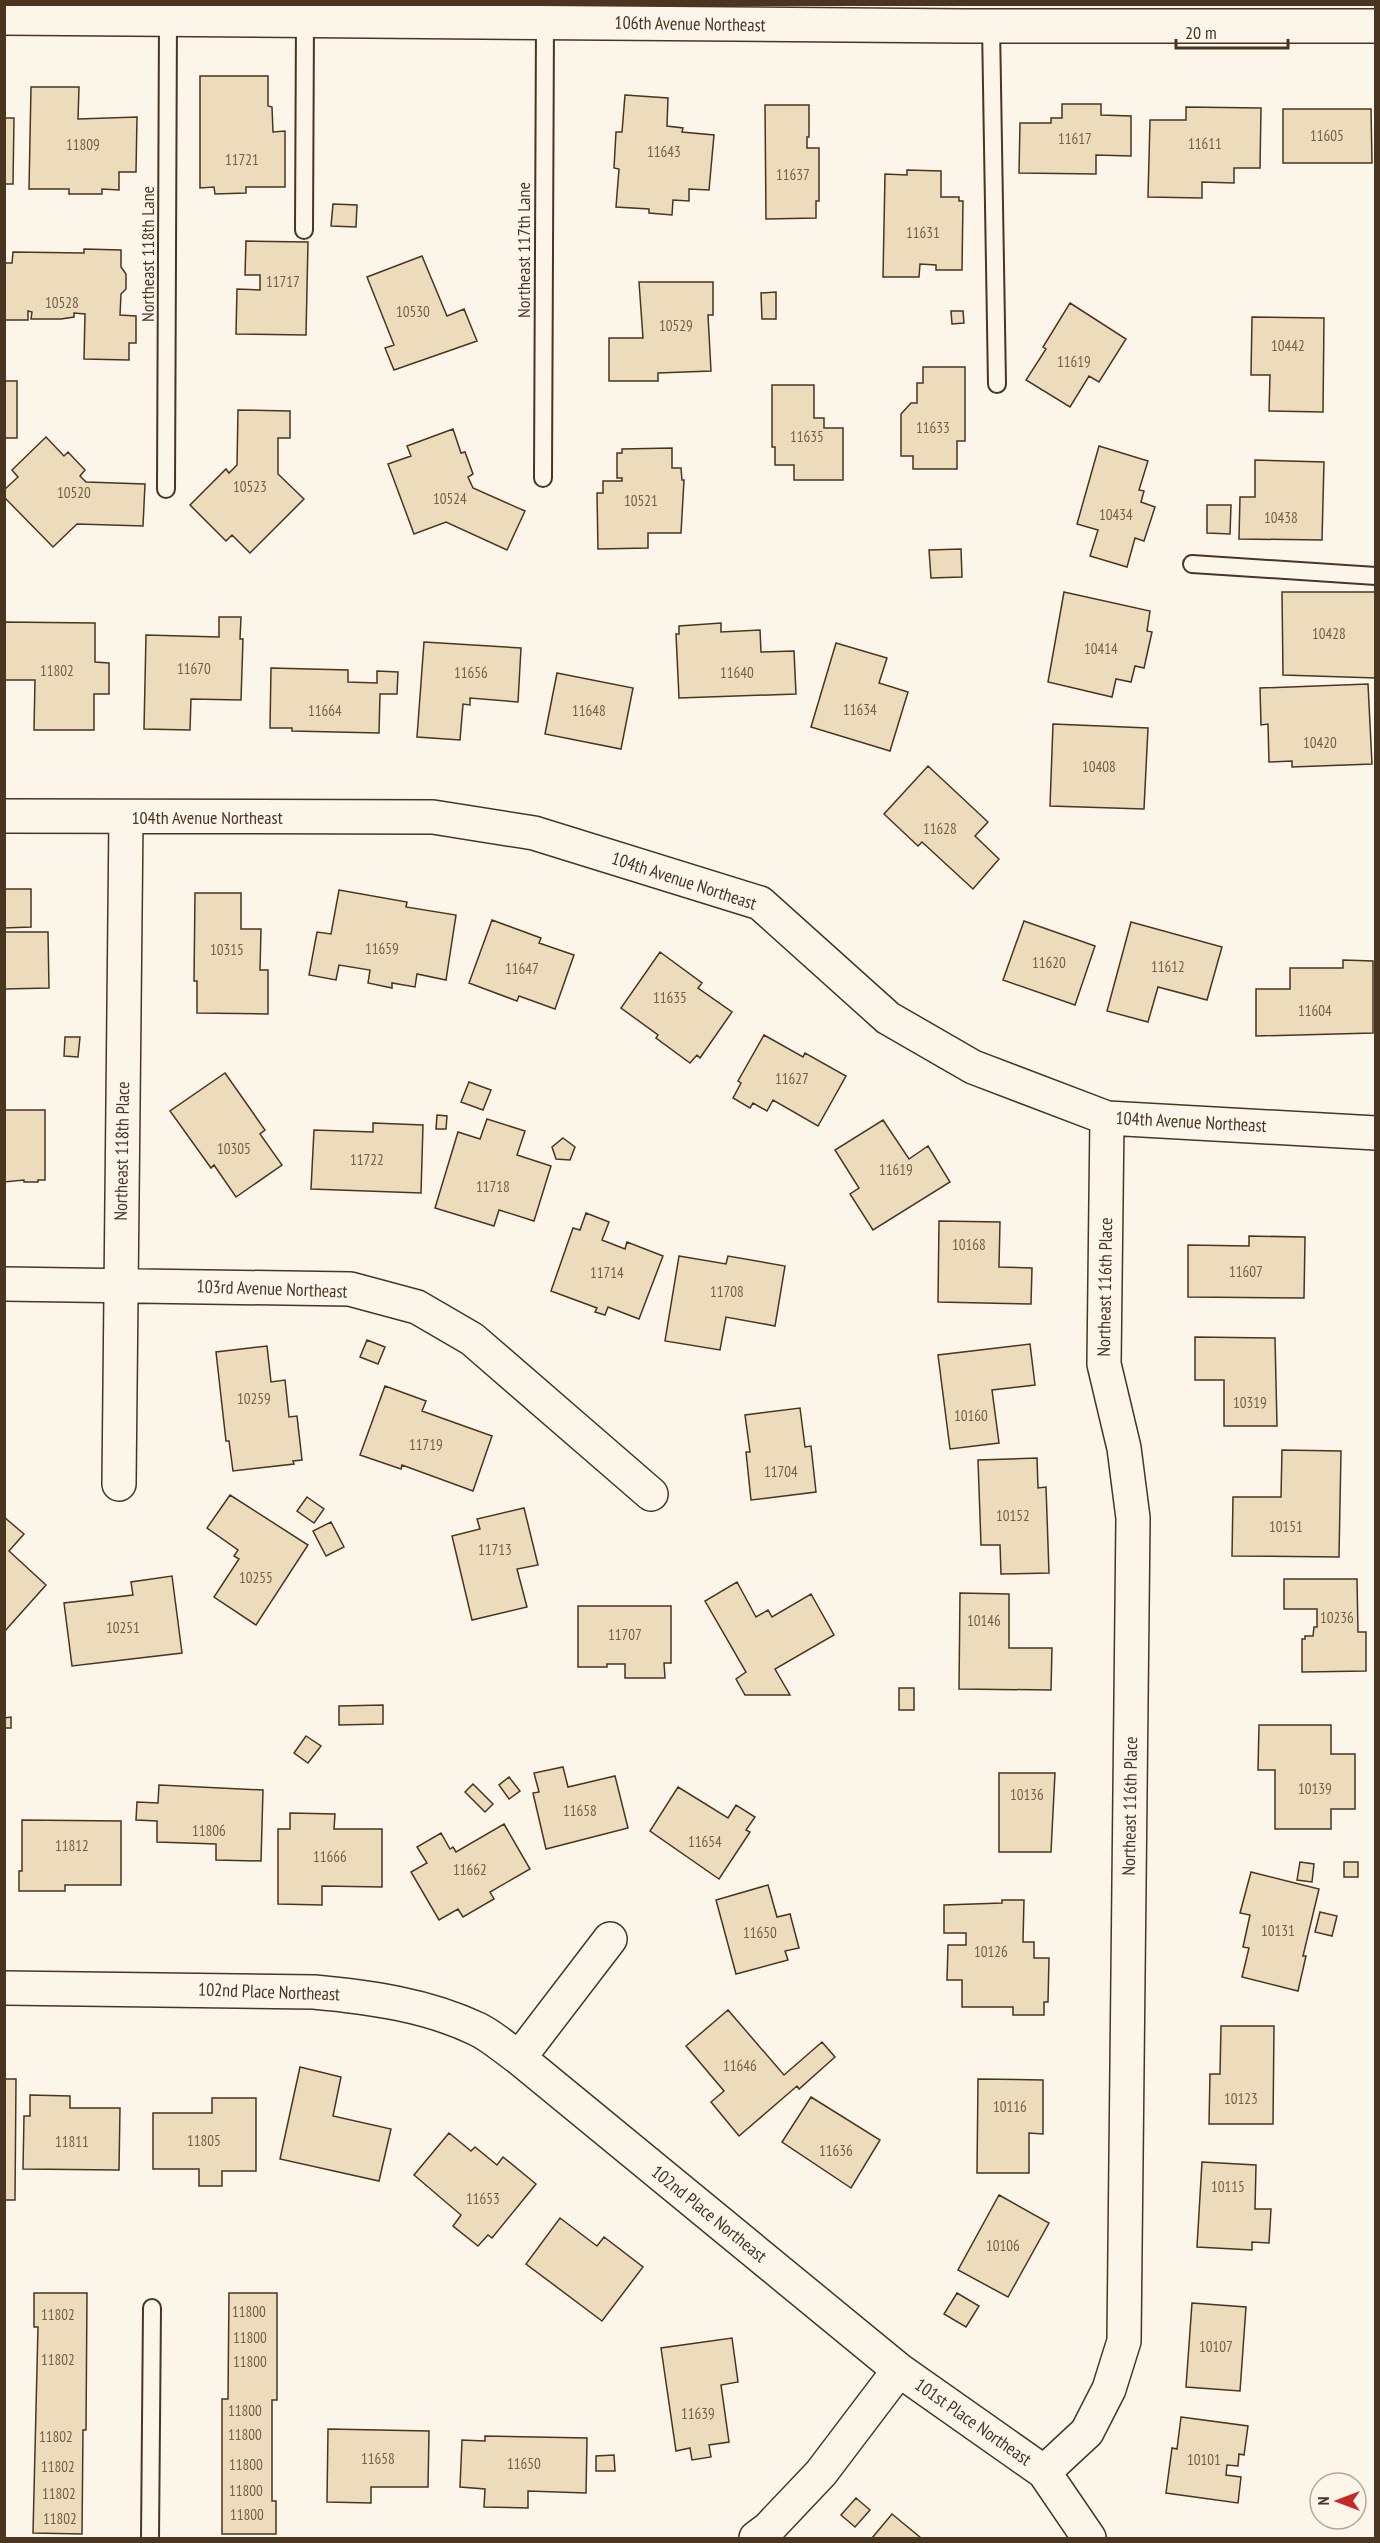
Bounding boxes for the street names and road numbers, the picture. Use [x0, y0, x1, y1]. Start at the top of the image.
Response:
street label: 106th Avenue Northeast [614, 11, 766, 36]
street label: Northeast 117th Lane [512, 182, 535, 318]
street label: Northeast 118th Lane [136, 186, 159, 322]
street label: 104th Avenue Northeast [131, 806, 283, 829]
street label: 104th Avenue Northeast [609, 846, 760, 915]
street label: Northeast 118th Place [109, 1081, 134, 1221]
street label: 104th Avenue Northeast [1115, 1106, 1267, 1137]
street label: Northeast 116th Place [1092, 1217, 1117, 1357]
street label: 103rd Avenue Northeast [196, 1274, 348, 1303]
street label: Northeast 116th Place [1117, 1736, 1142, 1876]
street label: 102nd Place Northeast [198, 1978, 340, 2005]
street label: 102nd Place Northeast [647, 2160, 772, 2267]
street label: 101st Place Northeast [910, 2373, 1036, 2470]

